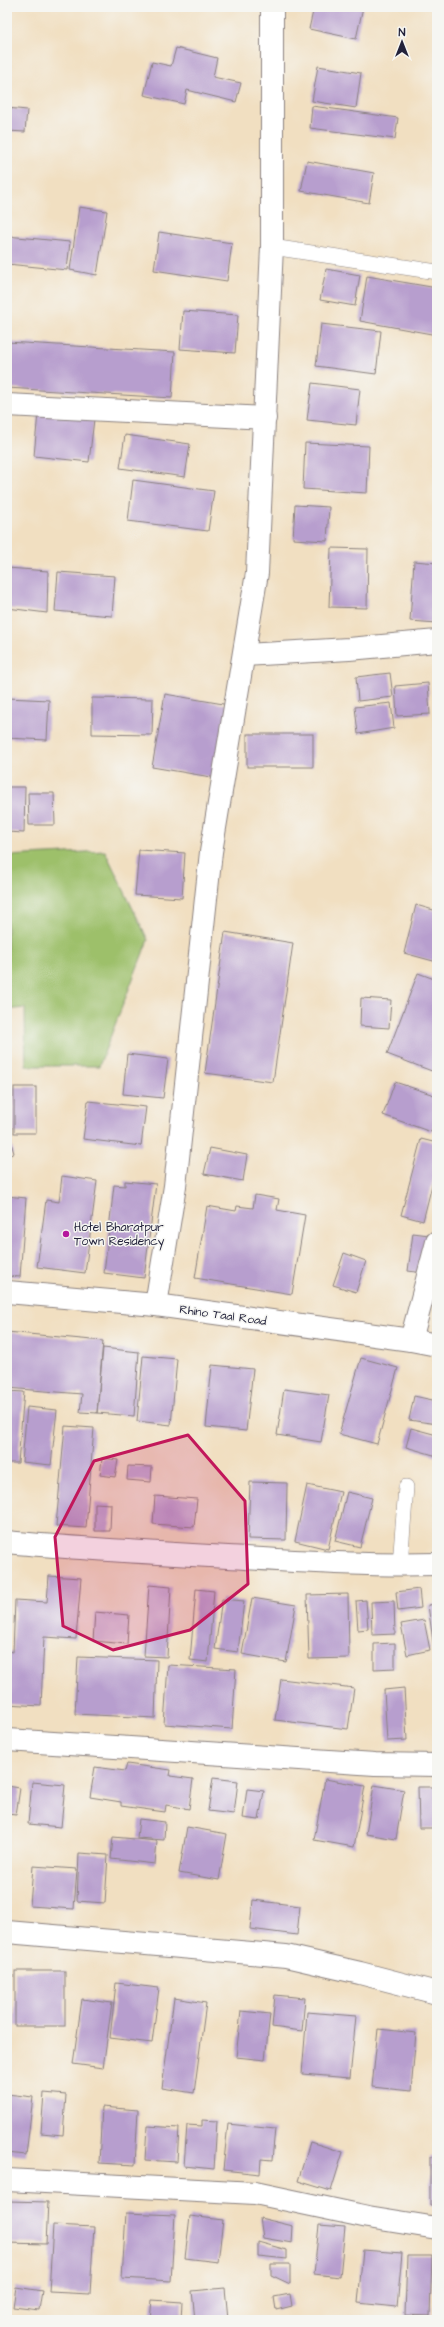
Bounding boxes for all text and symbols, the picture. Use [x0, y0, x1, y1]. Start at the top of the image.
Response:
north arrow [382, 22, 422, 62]
text: N [399, 25, 406, 40]
place label: Hotel Bharatpur Town Residency [74, 1219, 165, 1251]
marker: Hotel Bharatpur Town Residency [61, 1229, 71, 1239]
street label: Rhino Taal Road [178, 1301, 268, 1330]

